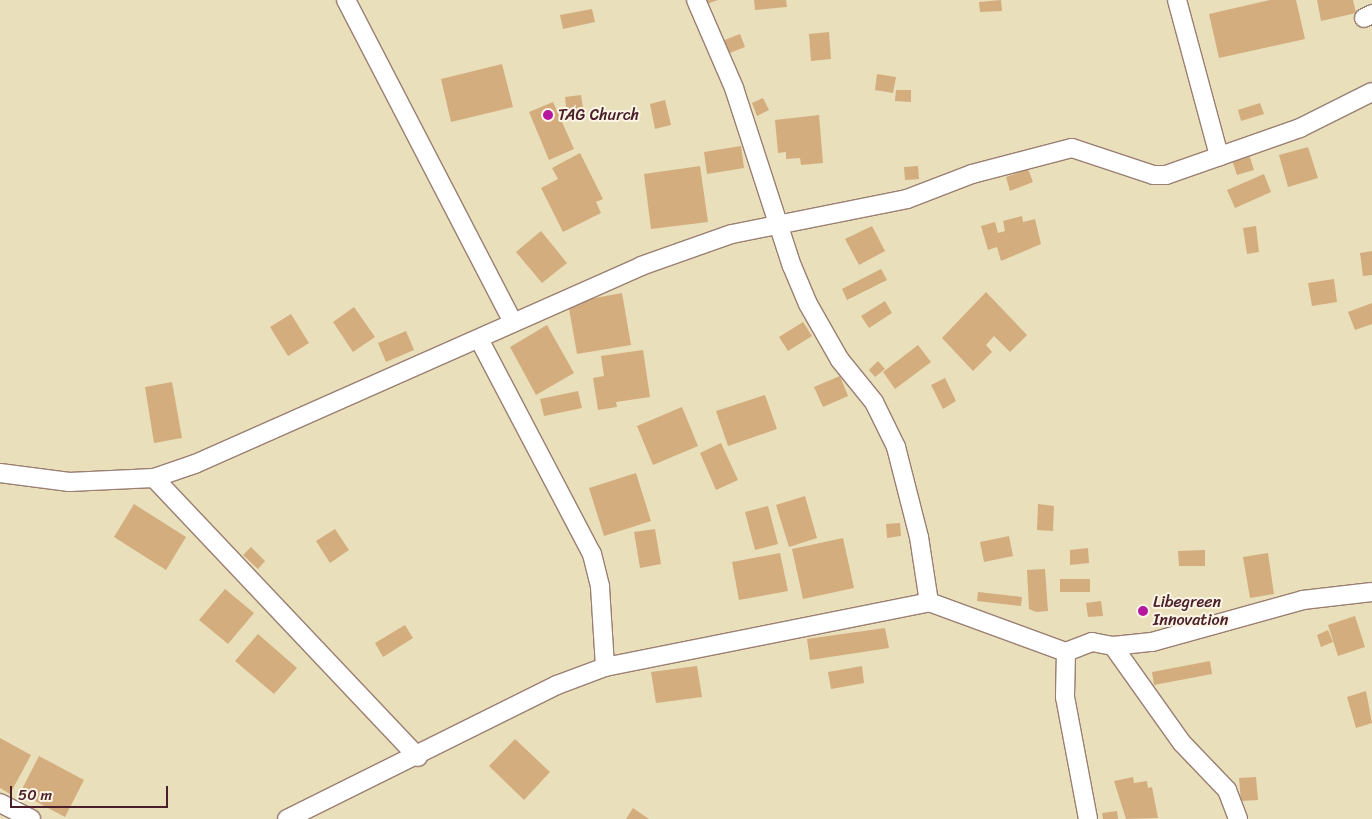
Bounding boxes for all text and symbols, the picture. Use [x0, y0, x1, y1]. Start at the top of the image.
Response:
place label: TAG Church [558, 105, 639, 125]
marker: TAG Church [542, 109, 554, 121]
place label: Libegreen Innovation [1153, 592, 1228, 630]
marker: Libegreen Innovation [1137, 605, 1149, 617]
scale bar [12, 776, 170, 808]
text: 50 m [18, 782, 52, 808]

